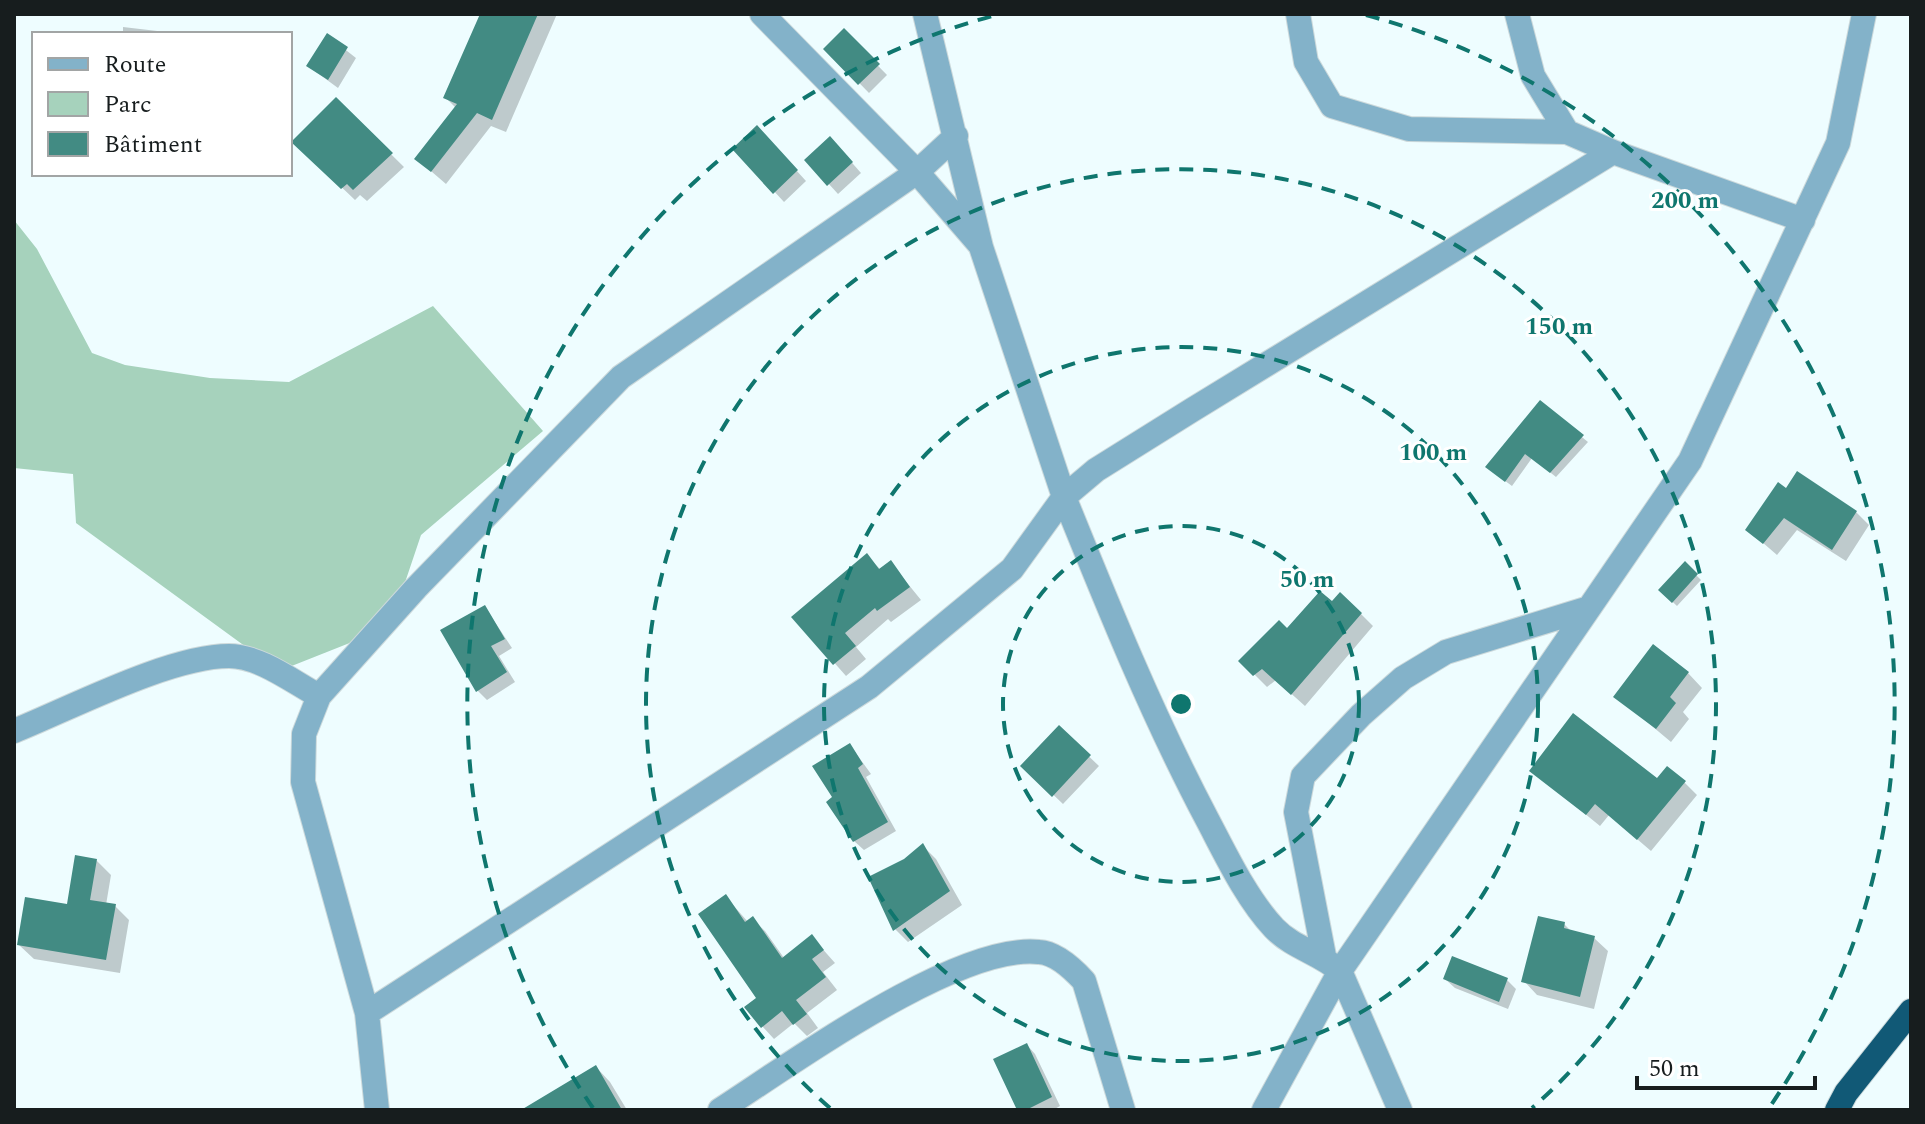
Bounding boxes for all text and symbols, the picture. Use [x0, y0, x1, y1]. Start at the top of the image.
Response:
legend [32, 32, 292, 176]
text: Route [104, 47, 166, 83]
text: Parc [104, 87, 152, 123]
text: Bâtiment [104, 127, 202, 163]
text: 200 m [1651, 183, 1719, 219]
text: 150 m [1525, 309, 1593, 345]
text: 100 m [1399, 435, 1467, 471]
text: 50 m [1280, 562, 1335, 598]
centre of rings [1167, 690, 1195, 718]
scale bar [1637, 1040, 1815, 1090]
text: 50 m [1649, 1051, 1700, 1087]

